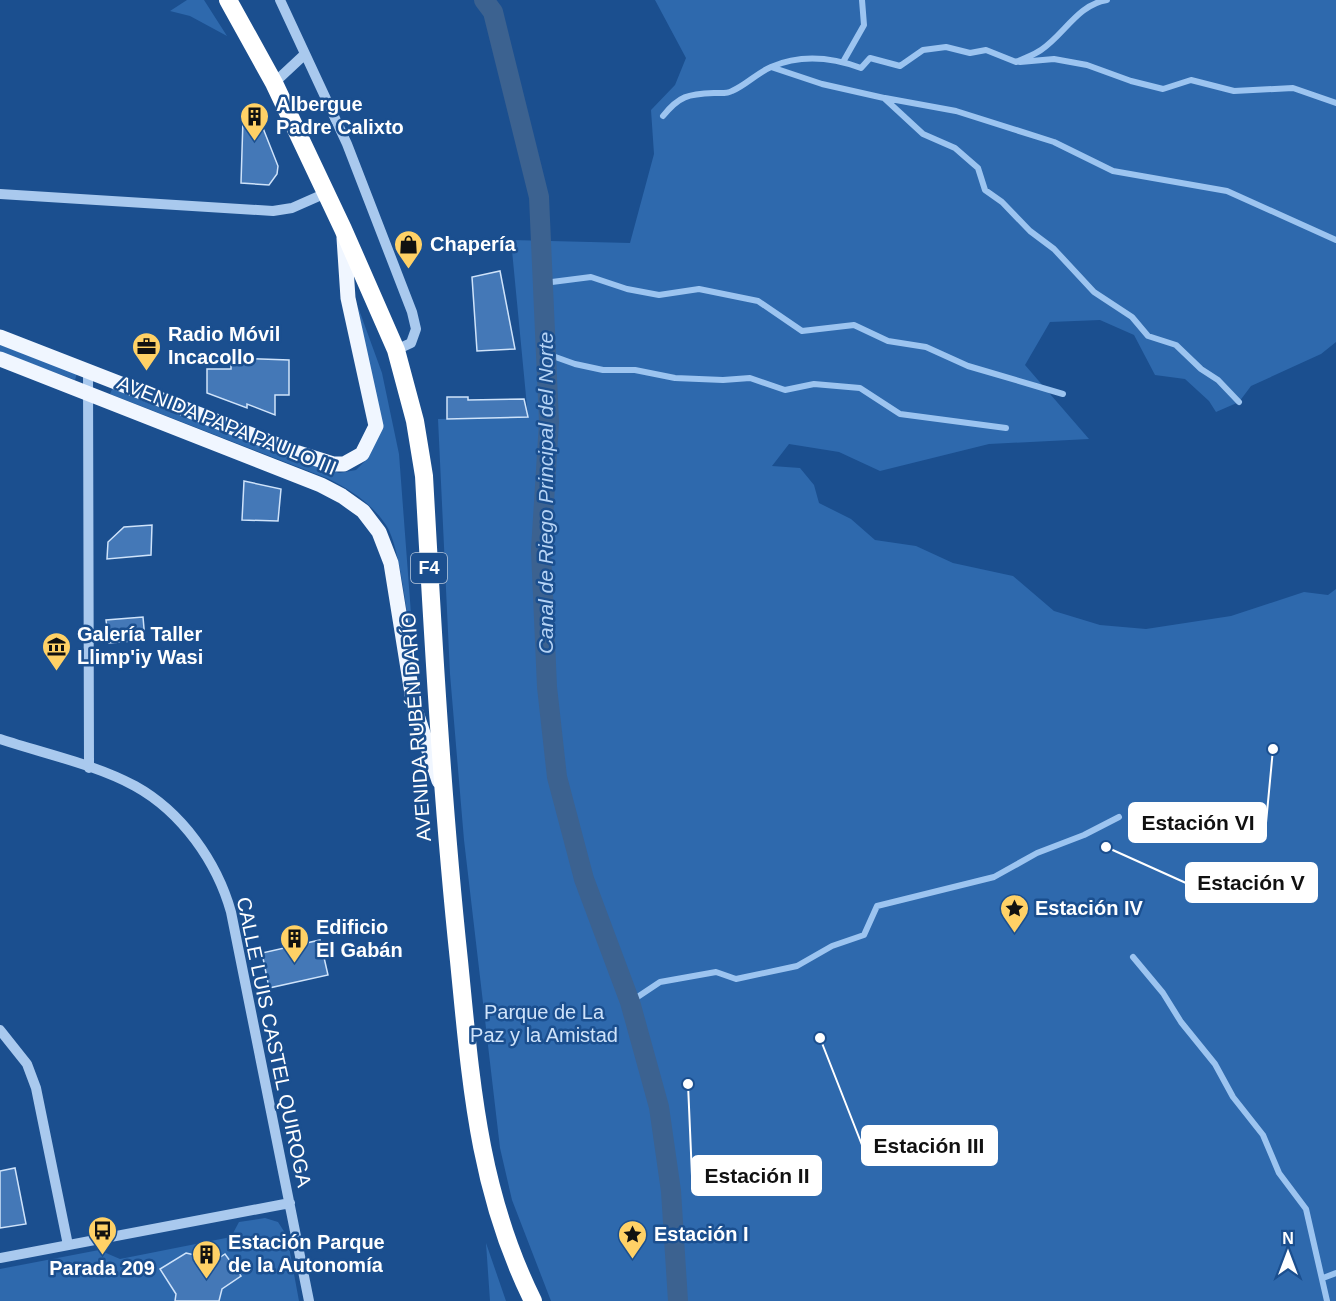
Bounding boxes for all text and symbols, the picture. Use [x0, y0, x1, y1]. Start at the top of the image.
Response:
place label: Albergue Padre Calixto [276, 93, 404, 138]
building icon: Albergue Padre Calixto [239, 100, 271, 142]
shop icon: Chapería [393, 228, 425, 270]
place label: Chapería [430, 233, 516, 255]
place label: Radio Móvil Incacollo [168, 323, 280, 368]
office icon: Radio Móvil Incacollo [131, 330, 163, 372]
water label: Canal de Riego Principal del Norte [534, 332, 557, 654]
street label: AVENIDA PAPA PAULO III [114, 371, 340, 479]
road number: F4 [411, 553, 447, 583]
street label: AVENIDA RUBÉN DARÍO [397, 612, 435, 842]
place label: Galería Taller Llimp'iy Wasi [77, 623, 203, 668]
museum icon: Galería Taller Llimp'iy Wasi [40, 630, 72, 672]
callout: Estación VI [1129, 803, 1266, 842]
text: Estación VI [1141, 811, 1255, 834]
callout: Estación V [1186, 863, 1317, 902]
text: Estación V [1197, 871, 1305, 894]
place icon: Estación IV [998, 892, 1030, 934]
street label: CALLE LUIS CASTEL QUIROGA [232, 895, 316, 1190]
place label: Estación IV [1035, 897, 1143, 919]
place label: Edificio El Gabán [316, 916, 403, 961]
building icon: Edificio El Gabán [279, 922, 311, 964]
park label: Parque de La Paz y la Amistad [470, 1001, 618, 1046]
callout: Estación III [862, 1126, 997, 1165]
text: Estación III [874, 1134, 984, 1157]
callout: Estación II [692, 1156, 821, 1195]
text: Estación II [704, 1164, 810, 1187]
bus stop icon: Parada 209 [86, 1214, 118, 1256]
place icon: Estación I [617, 1218, 649, 1260]
place label: Estación I [654, 1223, 748, 1245]
north arrow [1258, 1223, 1318, 1283]
text: N [1282, 1230, 1294, 1247]
place label: Estación Parque de la Autonomía [228, 1231, 385, 1276]
building icon: Estación Parque de la Autonomía [191, 1238, 223, 1280]
place label: Parada 209 [49, 1257, 155, 1279]

